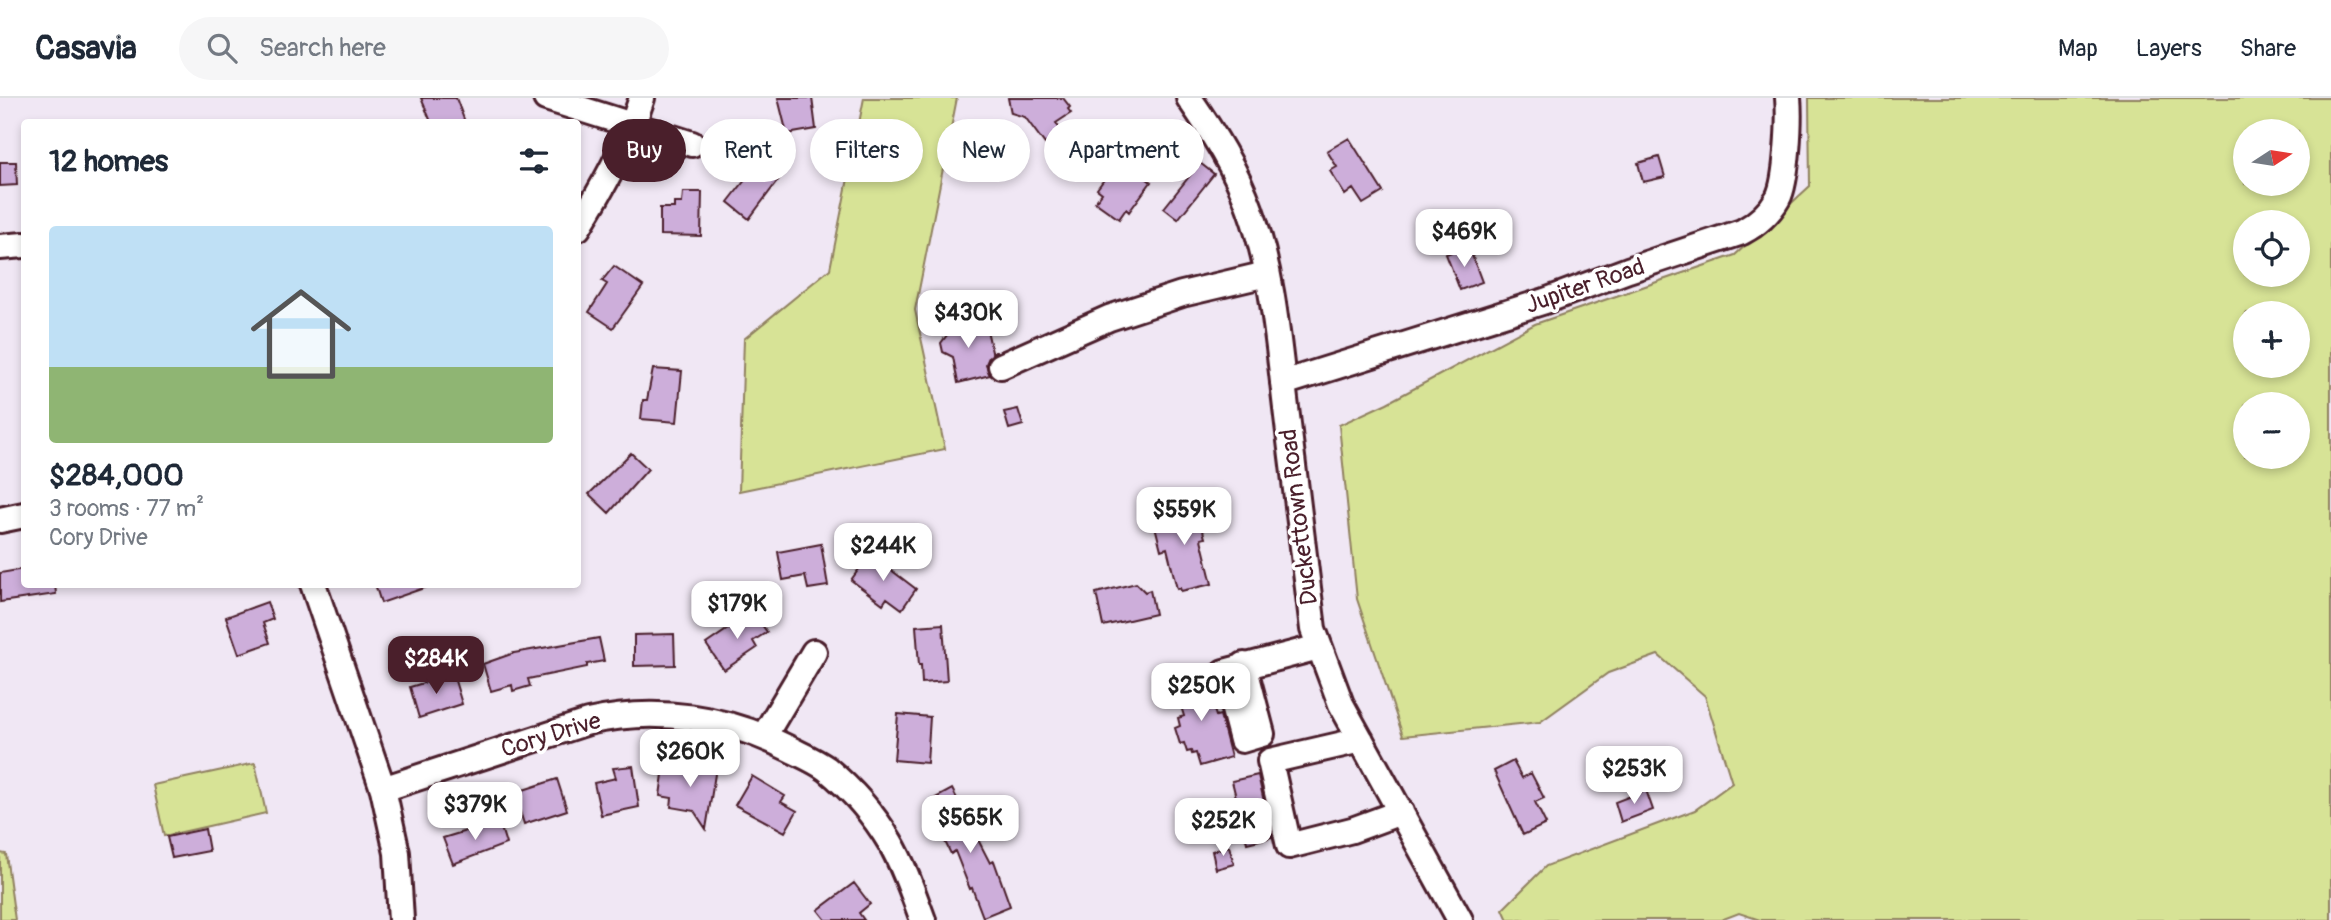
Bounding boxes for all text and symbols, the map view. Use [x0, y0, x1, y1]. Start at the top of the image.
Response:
search box [179, 17, 669, 80]
text: Casavia [35, 28, 137, 69]
icon: search [203, 29, 241, 67]
text: Search here [259, 32, 386, 64]
text: Map [2058, 34, 2098, 63]
text: Layers [2136, 34, 2202, 63]
text: Share [2240, 34, 2296, 63]
chip: Buy [602, 119, 686, 182]
chip: Rent [700, 119, 796, 182]
chip: Filters [810, 119, 923, 182]
chip: New [937, 119, 1030, 182]
chip: Apartment [1044, 119, 1204, 182]
north arrow [2233, 119, 2310, 196]
map controls [2233, 119, 2310, 469]
icon: filters [515, 142, 553, 180]
text: 12 homes [49, 143, 168, 180]
pin: $469K [1415, 209, 1513, 269]
button: locate [2233, 210, 2310, 287]
text: $469K [1432, 217, 1496, 246]
street label: Jupiter Road [1522, 252, 1648, 320]
icon: home [238, 271, 364, 397]
pin: $430K [919, 290, 1017, 350]
text: $430K [934, 298, 1002, 327]
button: + [2233, 301, 2310, 378]
button: − [2233, 392, 2310, 469]
street label: Duckettown Road [1274, 427, 1324, 607]
text: $284,000 [49, 457, 184, 494]
pin: $559K [1135, 488, 1233, 547]
text: 3 rooms · 77 m² [49, 494, 204, 523]
text: $559K [1152, 495, 1216, 524]
text: Cory Drive [49, 523, 148, 552]
pin: $244K [834, 524, 932, 583]
text: $244K [850, 531, 916, 560]
pin: $179K [688, 582, 786, 641]
text: $179K [707, 589, 767, 618]
pin: $284K [387, 636, 485, 696]
text: $284K [404, 644, 468, 673]
pin: $250K [1152, 664, 1250, 723]
text: $250K [1167, 671, 1235, 700]
street label: Cory Drive [498, 706, 605, 764]
pin: $260K [641, 730, 739, 789]
text: $260K [656, 737, 724, 766]
pin: $253K [1585, 746, 1683, 806]
text: $253K [1602, 754, 1666, 783]
pin: $379K [426, 782, 524, 842]
text: $379K [443, 790, 507, 819]
pin: $565K [921, 796, 1019, 855]
pin: $252K [1174, 798, 1272, 858]
text: $565K [938, 803, 1002, 832]
text: $252K [1191, 806, 1255, 835]

